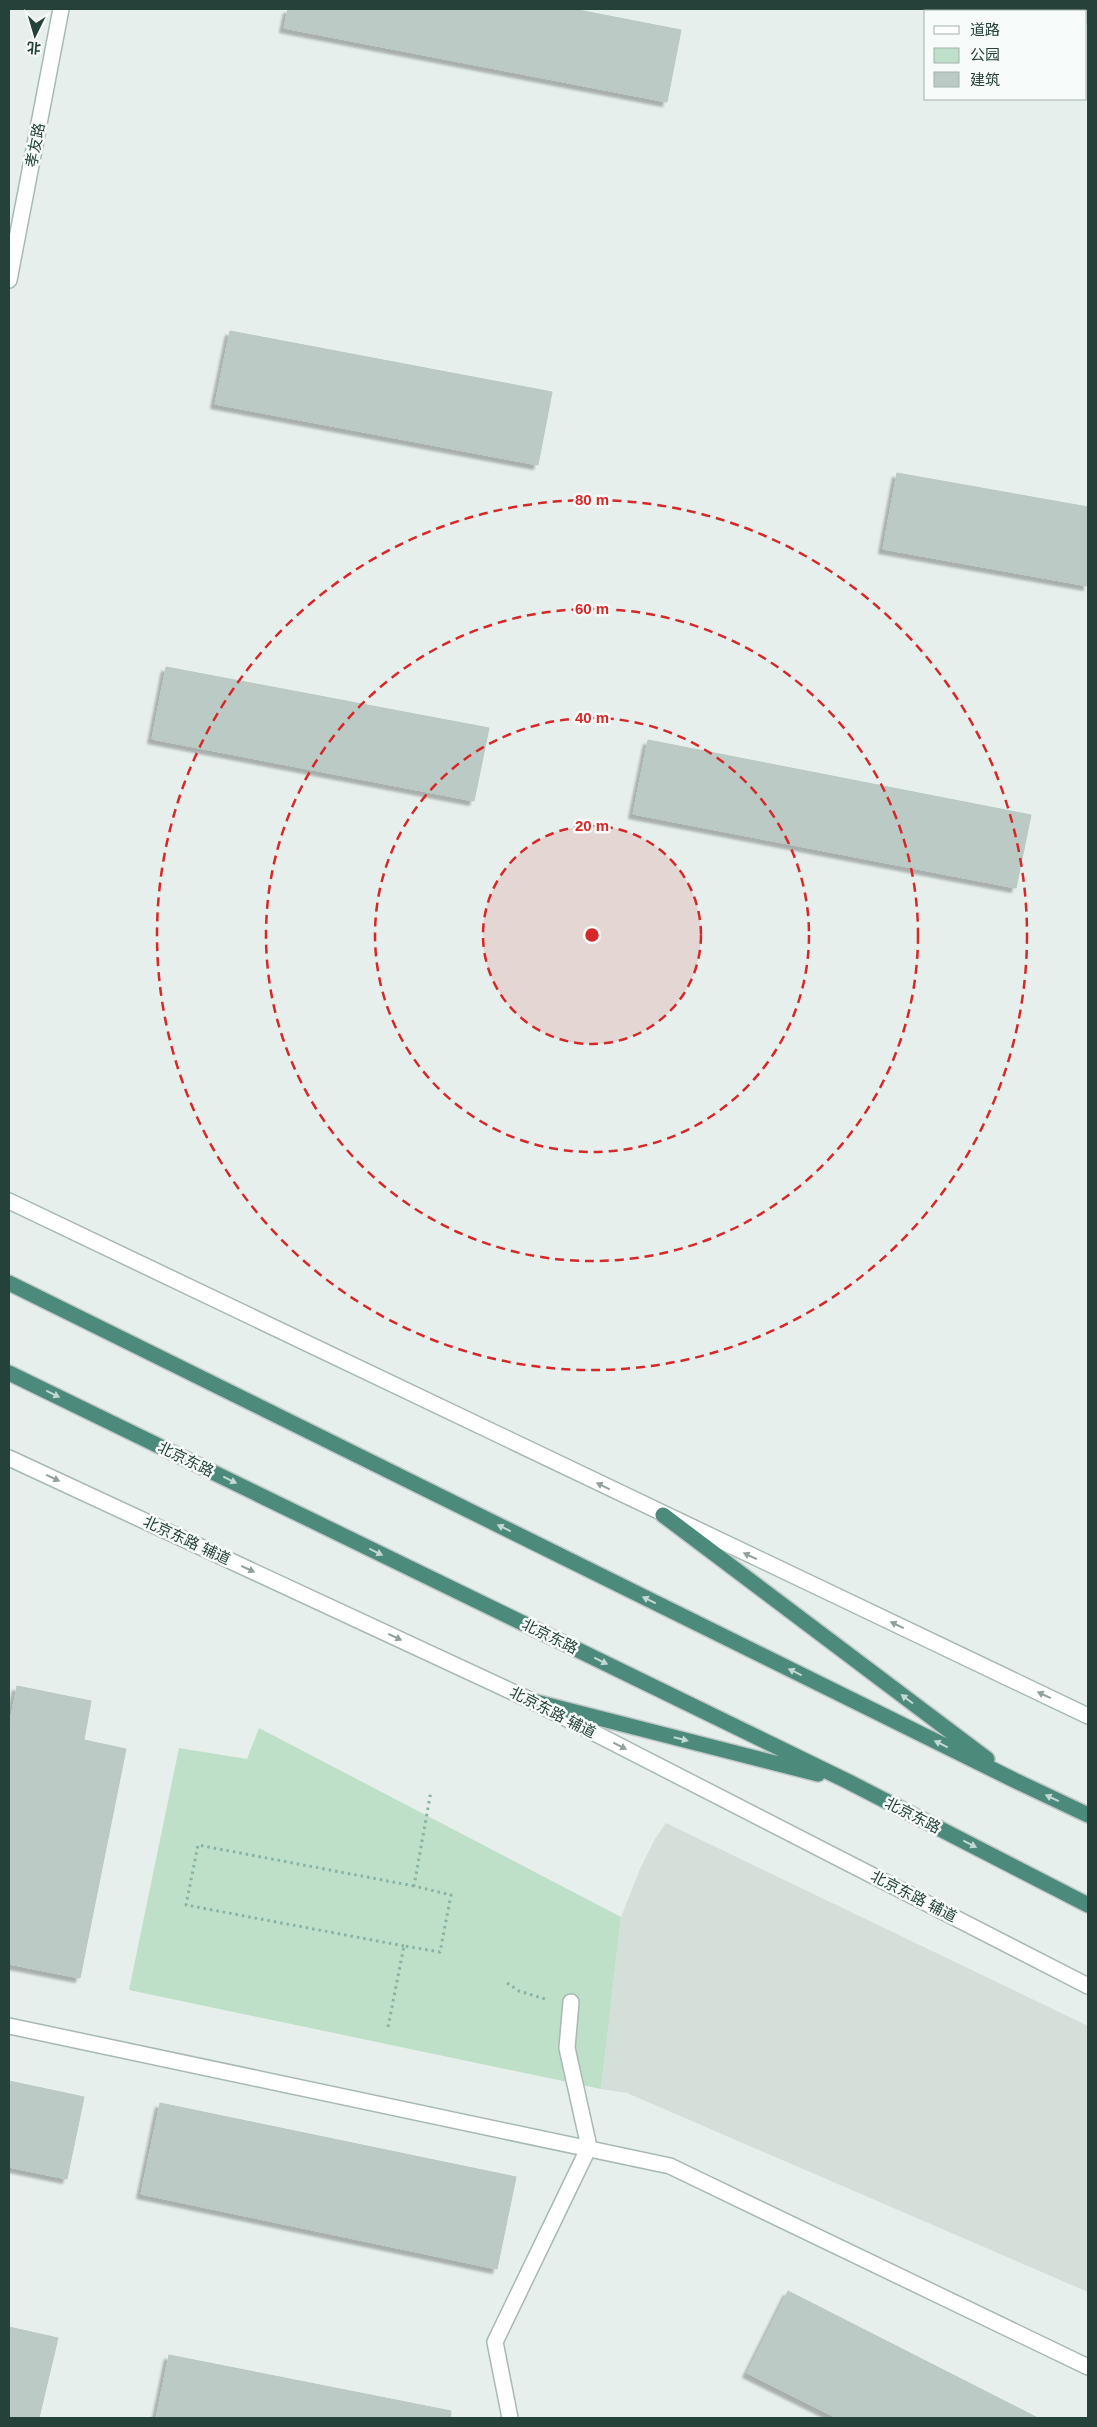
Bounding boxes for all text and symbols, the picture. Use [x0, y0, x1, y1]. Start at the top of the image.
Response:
north arrow [10, 10, 60, 60]
legend [924, 10, 1087, 100]
text: 道路 [970, 21, 1000, 38]
text: 北 [26, 39, 42, 57]
text: 公园 [970, 46, 1000, 63]
text: 建筑 [970, 71, 1000, 88]
street label: 孝友路 [22, 121, 48, 169]
text: 80 m [575, 491, 609, 508]
text: 60 m [575, 600, 609, 617]
text: 40 m [575, 709, 609, 726]
text: 20 m [575, 817, 609, 834]
centre of rings [583, 926, 601, 944]
one-way arrow [45, 1390, 60, 1398]
street label: 北京东路 [155, 1438, 217, 1480]
one-way arrow [46, 1474, 60, 1482]
one-way arrow [223, 1477, 237, 1485]
one-way arrow [596, 1482, 611, 1491]
street label: 北京东路 辅道 [141, 1512, 233, 1568]
one-way arrow [497, 1524, 511, 1532]
one-way arrow [369, 1548, 383, 1556]
one-way arrow [743, 1552, 757, 1560]
one-way arrow [241, 1565, 255, 1573]
one-way arrow [642, 1596, 657, 1604]
street label: 北京东路 [519, 1615, 581, 1657]
one-way arrow [890, 1621, 904, 1629]
one-way arrow [388, 1633, 402, 1641]
one-way arrow [594, 1657, 608, 1665]
one-way arrow [788, 1668, 802, 1676]
street label: 北京东路 辅道 [507, 1683, 599, 1741]
one-way arrow [1037, 1690, 1051, 1698]
one-way arrow [900, 1694, 914, 1704]
one-way arrow [674, 1735, 689, 1743]
one-way arrow [934, 1740, 948, 1748]
one-way arrow [613, 1742, 628, 1750]
street label: 北京东路 [882, 1794, 944, 1836]
one-way arrow [1045, 1794, 1059, 1802]
one-way arrow [963, 1840, 977, 1848]
street label: 北京东路 辅道 [868, 1867, 960, 1925]

